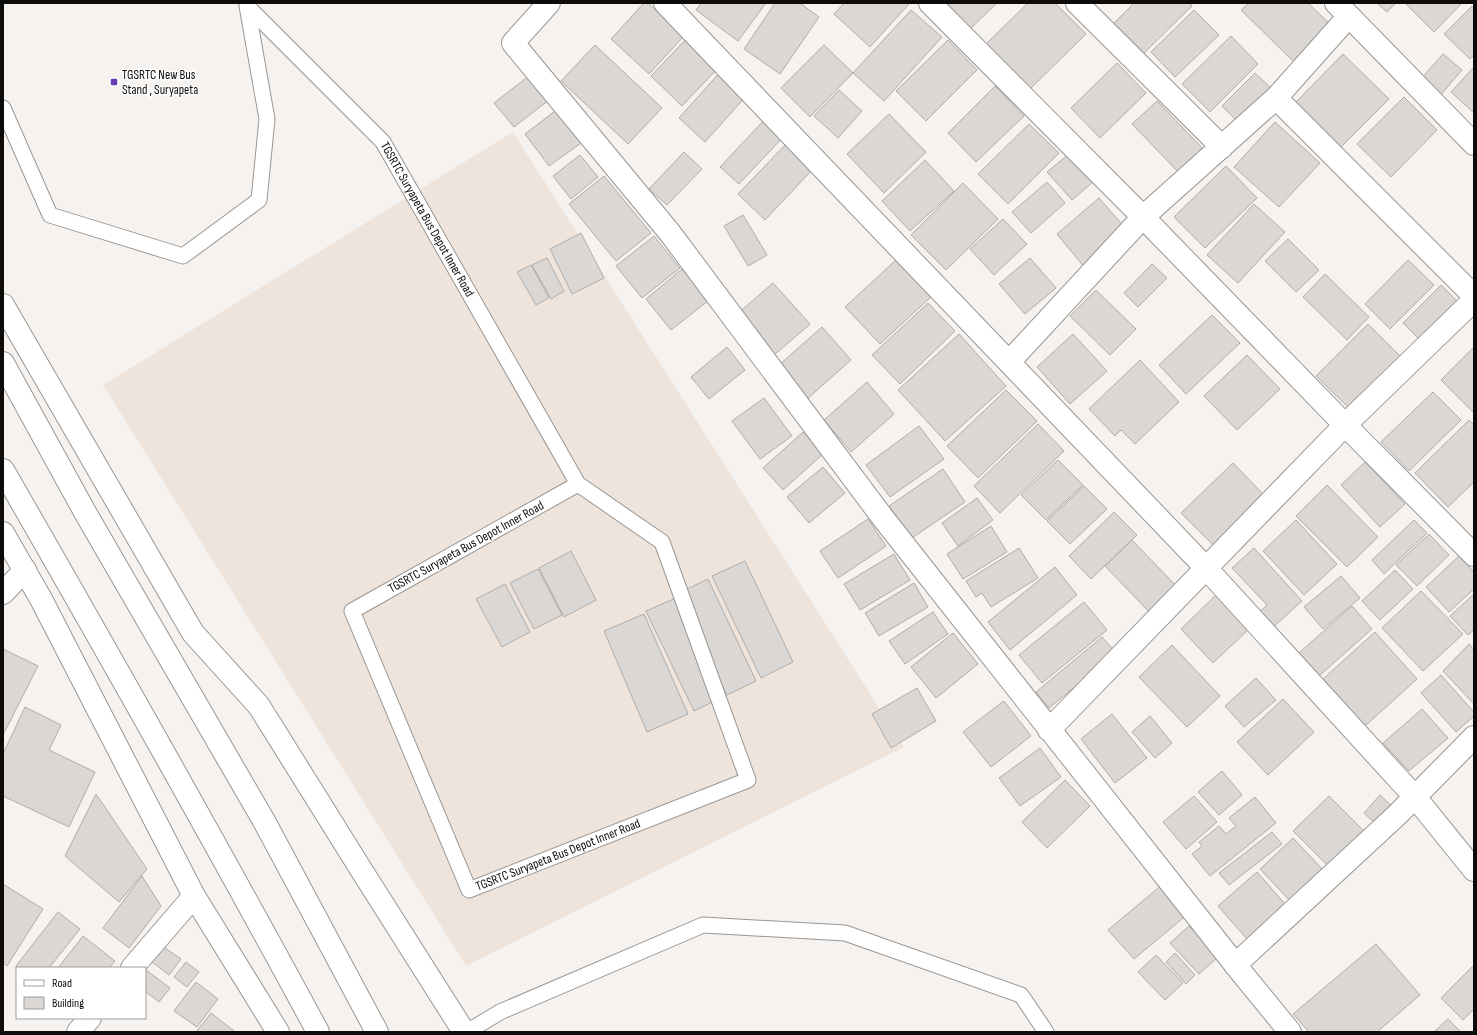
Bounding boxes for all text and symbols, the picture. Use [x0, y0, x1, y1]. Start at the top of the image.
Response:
place label: TGSRTC New Bus Stand , Suryapeta [122, 67, 198, 98]
marker: TGSRTC New Bus Stand , Suryapeta [109, 77, 119, 87]
street label: TGSRTC Suryapeta Bus Depot Inner Road [377, 139, 478, 300]
street label: TGSRTC Suryapeta Bus Depot Inner Road [385, 497, 547, 597]
street label: TGSRTC Suryapeta Bus Depot Inner Road [473, 815, 643, 895]
legend [16, 967, 146, 1019]
text: Road [52, 976, 72, 991]
text: Building [52, 996, 84, 1011]

